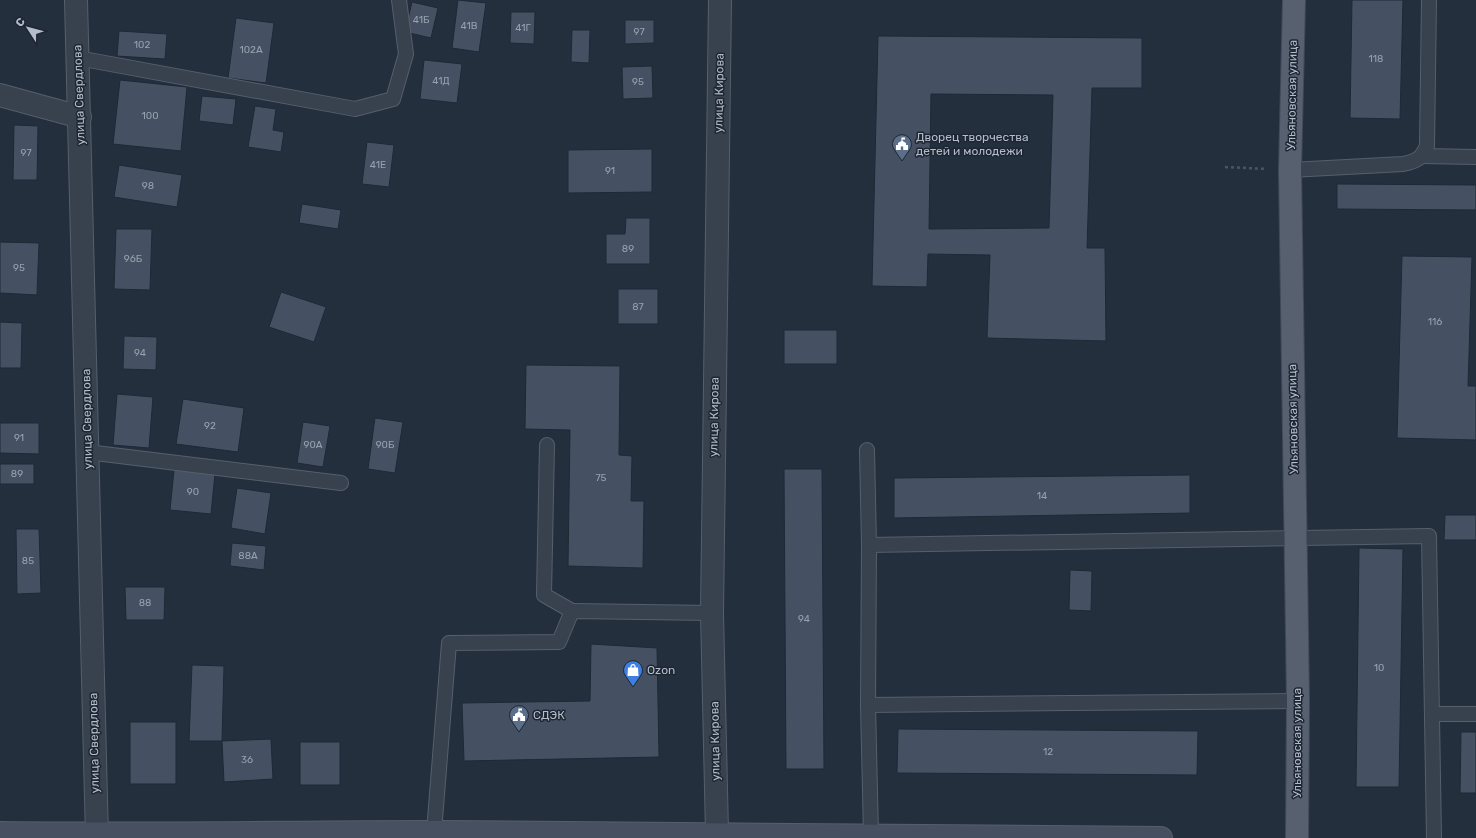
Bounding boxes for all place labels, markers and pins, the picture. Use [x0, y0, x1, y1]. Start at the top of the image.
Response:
place label: Дворец творчества детей и молодежи [916, 130, 1029, 158]
public building icon: Дворец творчества детей и молодежи [891, 133, 913, 161]
shop icon: Ozon [622, 659, 644, 687]
place label: Ozon [647, 663, 675, 677]
public building icon: СДЭК [508, 704, 530, 732]
place label: СДЭК [533, 708, 565, 722]

